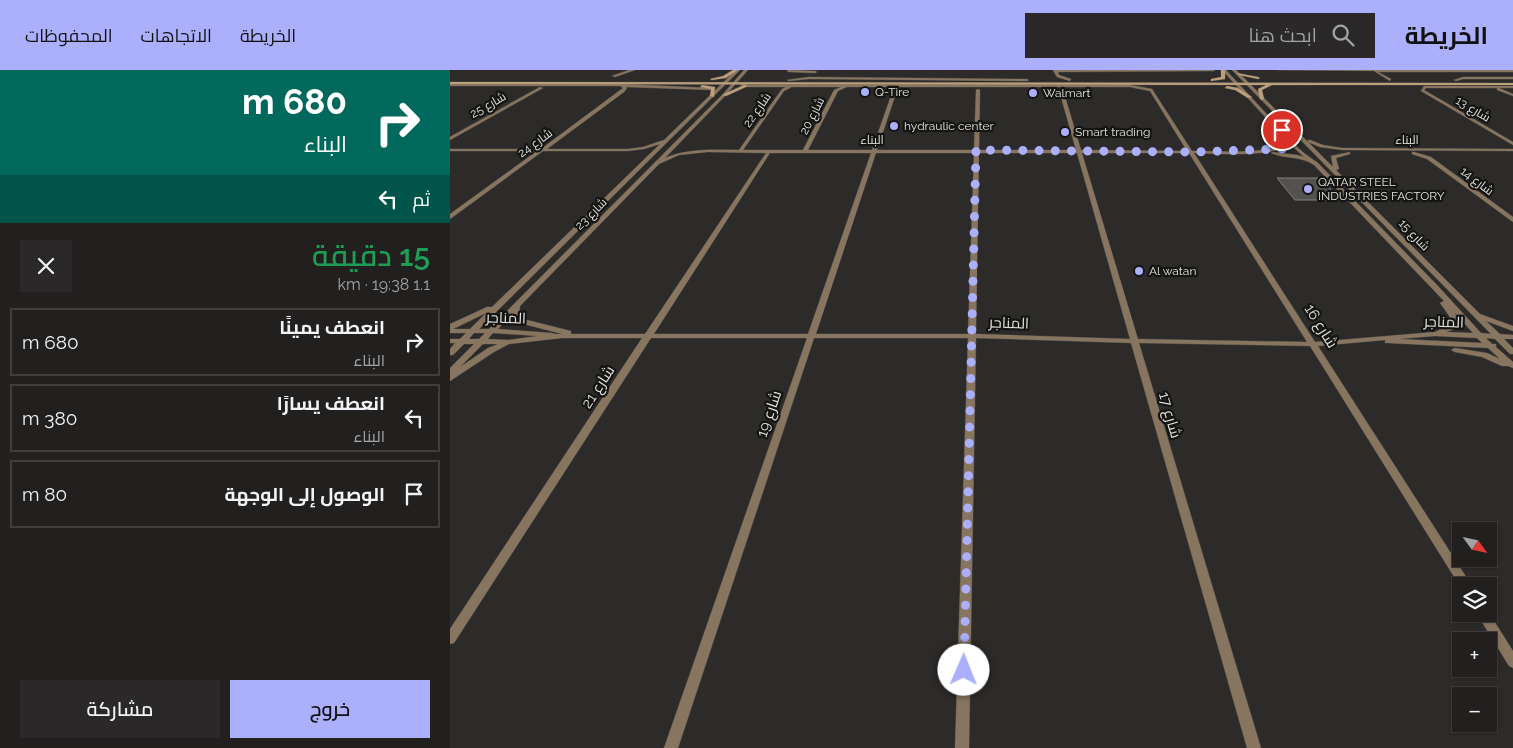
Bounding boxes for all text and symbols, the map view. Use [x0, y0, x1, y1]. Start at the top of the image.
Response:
search box [1025, 13, 1375, 58]
icon: search [1329, 21, 1357, 49]
text: الخريطة [1405, 21, 1488, 50]
text: ابحث هنا [1248, 24, 1317, 46]
text: المحفوظات [25, 25, 113, 46]
text: الاتجاهات [141, 25, 212, 46]
text: الخريطة [240, 25, 296, 46]
text: 680 m [242, 81, 347, 122]
place label: Q-Tire [875, 85, 909, 99]
marker: Q-Tire [859, 86, 871, 98]
place label: Walmart [1043, 86, 1091, 100]
marker: Walmart [1027, 87, 1039, 99]
street label: شارع 25 [468, 89, 509, 122]
icon: right [365, 90, 430, 155]
street label: شارع 22 [740, 90, 775, 130]
street label: شارع 13 [1453, 93, 1493, 126]
street label: شارع 20 [797, 95, 828, 137]
pin [1261, 109, 1303, 151]
icon: arrive [1268, 116, 1296, 144]
place label: hydraulic center [904, 119, 994, 133]
marker: hydraulic center [888, 120, 900, 132]
place label: Smart trading [1075, 125, 1150, 139]
street label: شارع 24 [515, 126, 556, 161]
marker: Smart trading [1059, 126, 1071, 138]
text: البناء [304, 131, 347, 157]
street label: البناء [860, 133, 884, 147]
street label: البناء [1395, 133, 1419, 147]
street label: شارع 14 [1457, 164, 1496, 199]
place label: QATAR STEEL INDUSTRIES FACTORY [1318, 175, 1445, 203]
marker: QATAR STEEL INDUSTRIES FACTORY [1302, 183, 1314, 195]
icon: left [374, 185, 402, 213]
text: ثم [412, 188, 430, 210]
street label: شارع 23 [572, 195, 610, 233]
street label: شارع 15 [1395, 216, 1432, 254]
text: 15 دقيقة [312, 238, 430, 273]
button: close [20, 240, 72, 292]
place label: Al watan [1149, 264, 1196, 278]
marker: Al watan [1133, 265, 1145, 277]
text: 1.1 km · 19:38 [338, 275, 430, 294]
street label: شارع 16 [1299, 301, 1341, 352]
street label: المناجر [485, 308, 526, 328]
street label: المناجر [1423, 312, 1464, 332]
street label: المناجر [988, 313, 1029, 333]
text: انعطف يمينًا [279, 316, 385, 338]
icon: right [400, 328, 428, 356]
text: 680 m [22, 331, 79, 353]
text: البناء [353, 351, 385, 370]
street label: شارع 21 [578, 362, 620, 413]
street label: شارع 19 [753, 388, 787, 440]
street label: شارع 17 [1153, 390, 1185, 441]
text: انعطف يسارًا [277, 392, 385, 414]
icon: left [400, 404, 428, 432]
text: 380 m [22, 407, 77, 429]
text: البناء [353, 427, 385, 446]
icon: arrive [400, 480, 428, 508]
text: 80 m [22, 483, 67, 505]
text: الوصول إلى الوجهة [225, 483, 385, 505]
north arrow [1452, 522, 1498, 568]
map controls [1452, 522, 1497, 732]
button: layers [1452, 577, 1497, 622]
button: + [1452, 632, 1497, 677]
position arrow [937, 643, 989, 695]
button: مشاركة [20, 680, 220, 738]
button: خروج [230, 680, 430, 738]
button: − [1452, 687, 1497, 732]

